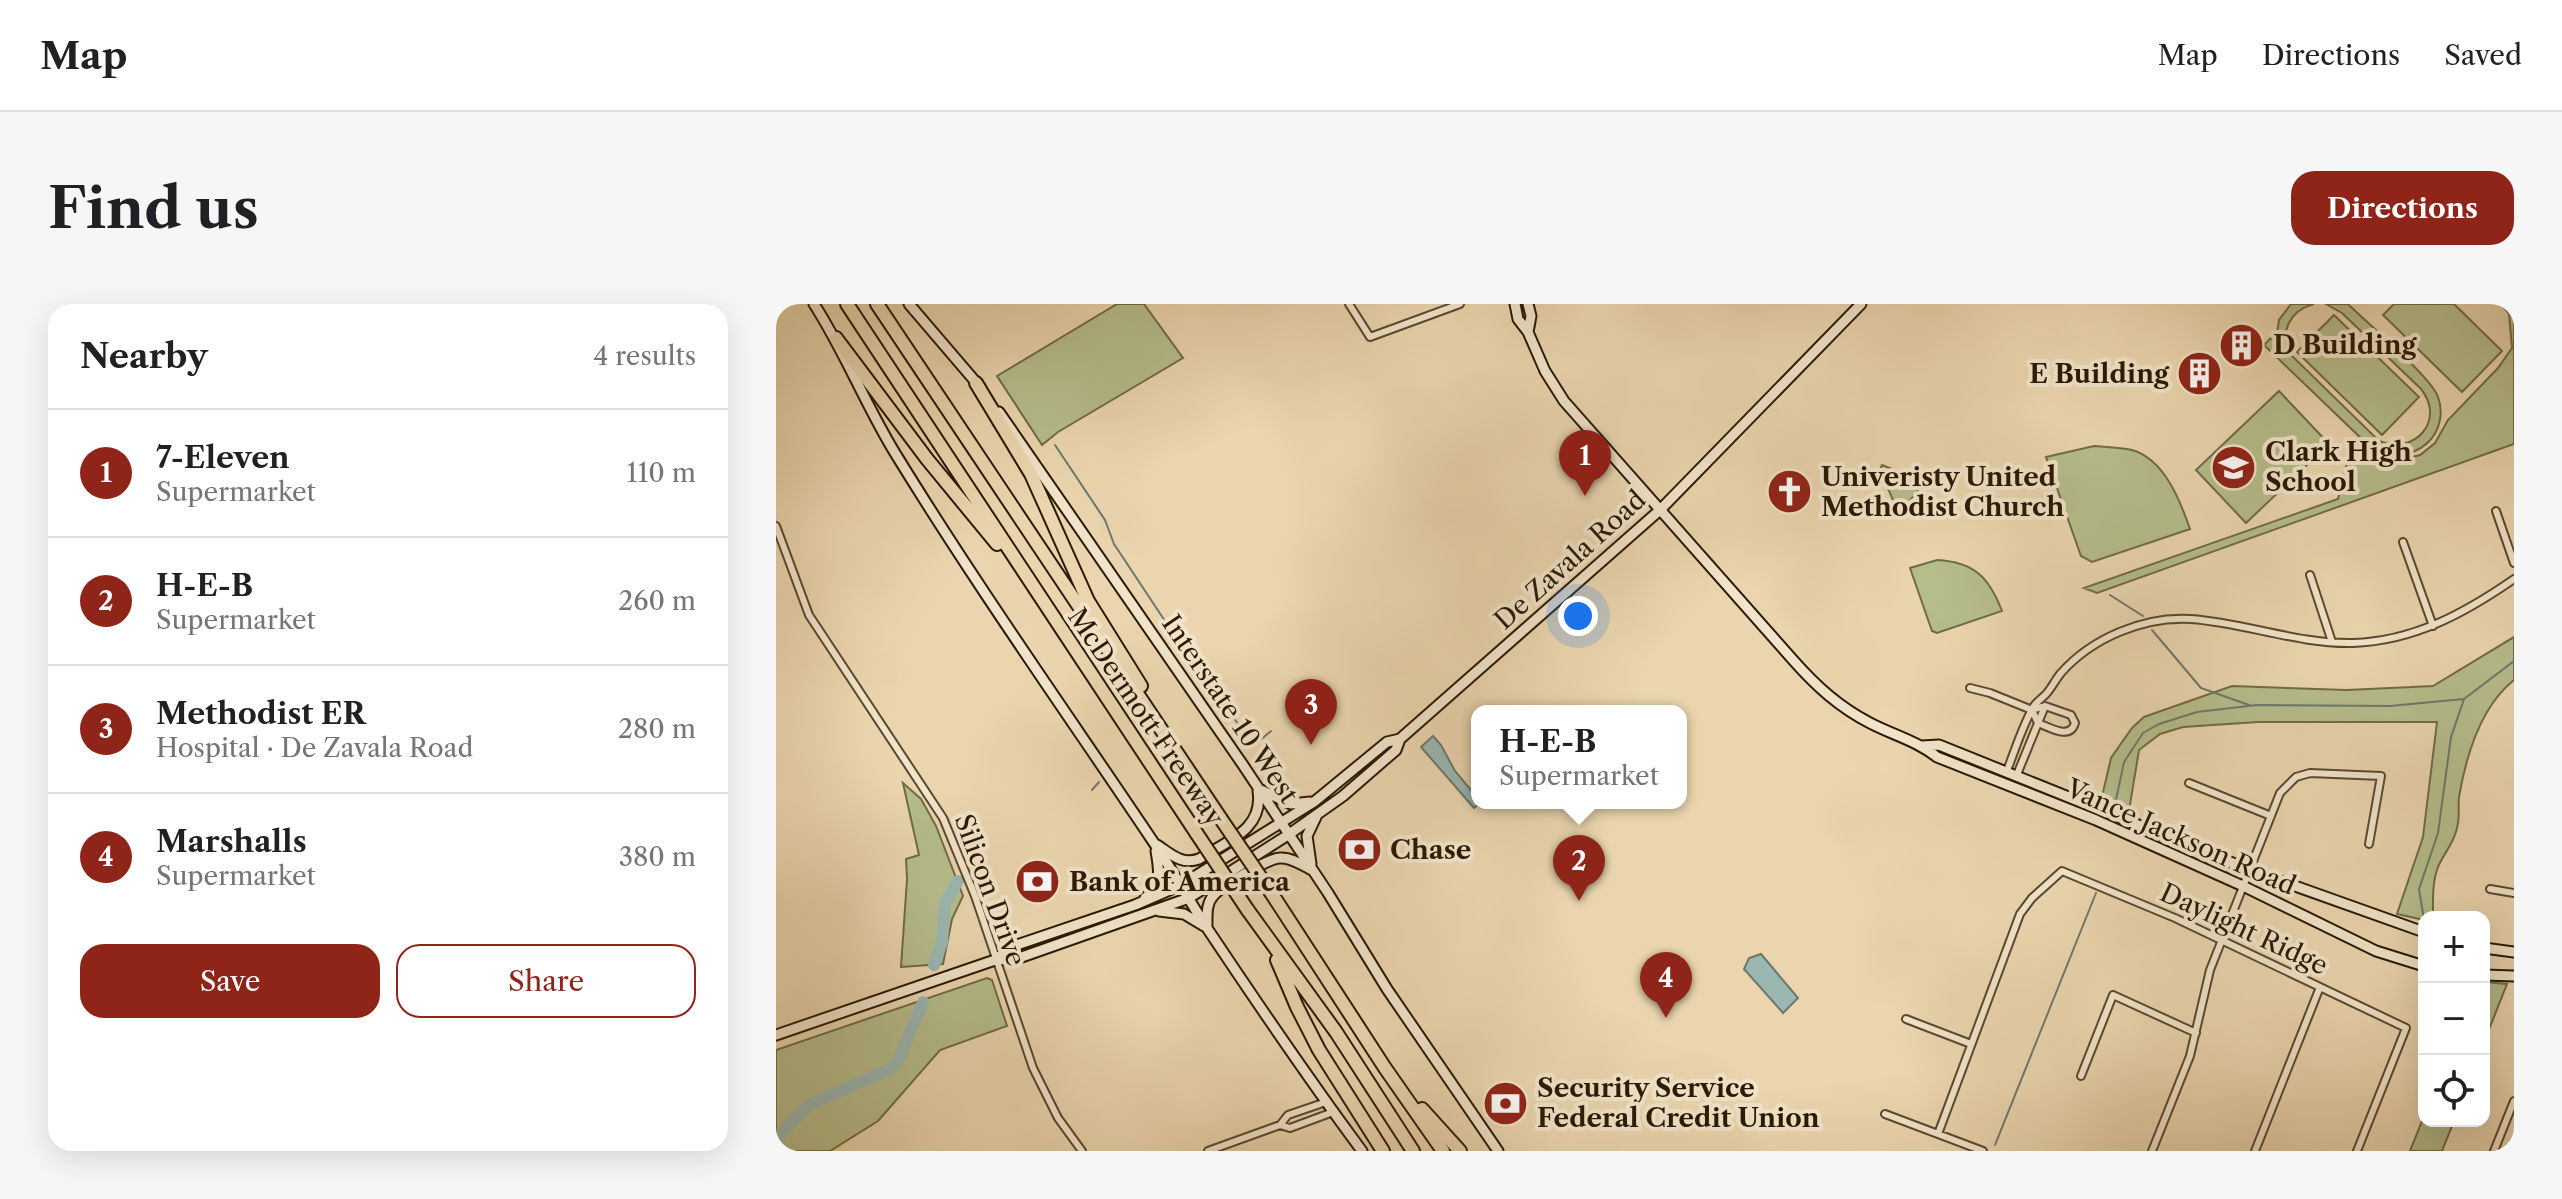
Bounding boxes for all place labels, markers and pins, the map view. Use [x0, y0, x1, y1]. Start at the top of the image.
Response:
building icon: D Building [2218, 321, 2266, 369]
place label: D Building [2273, 329, 2418, 361]
building icon: E Building [2176, 350, 2224, 398]
place label: E Building [2029, 358, 2170, 390]
pin: 1 [1559, 430, 1611, 496]
place label: Clark High School [2265, 436, 2412, 498]
school or university icon: Clark High School [2210, 443, 2258, 491]
place label: Univeristy United Methodist Church [1821, 461, 2064, 523]
church icon: Univeristy United Methodist Church [1766, 468, 1814, 516]
pin: 3 [1285, 679, 1337, 745]
bank icon: Chase [1335, 826, 1383, 874]
place label: Chase [1390, 834, 1471, 866]
pin: 2 [1553, 835, 1605, 901]
bank icon: Bank of America [1014, 858, 1062, 906]
place label: Bank of America [1069, 866, 1291, 898]
pin: 4 [1640, 952, 1692, 1018]
place label: Security Service Federal Credit Union [1537, 1072, 1820, 1134]
bank icon: Security Service Federal Credit Union [1482, 1079, 1530, 1127]

